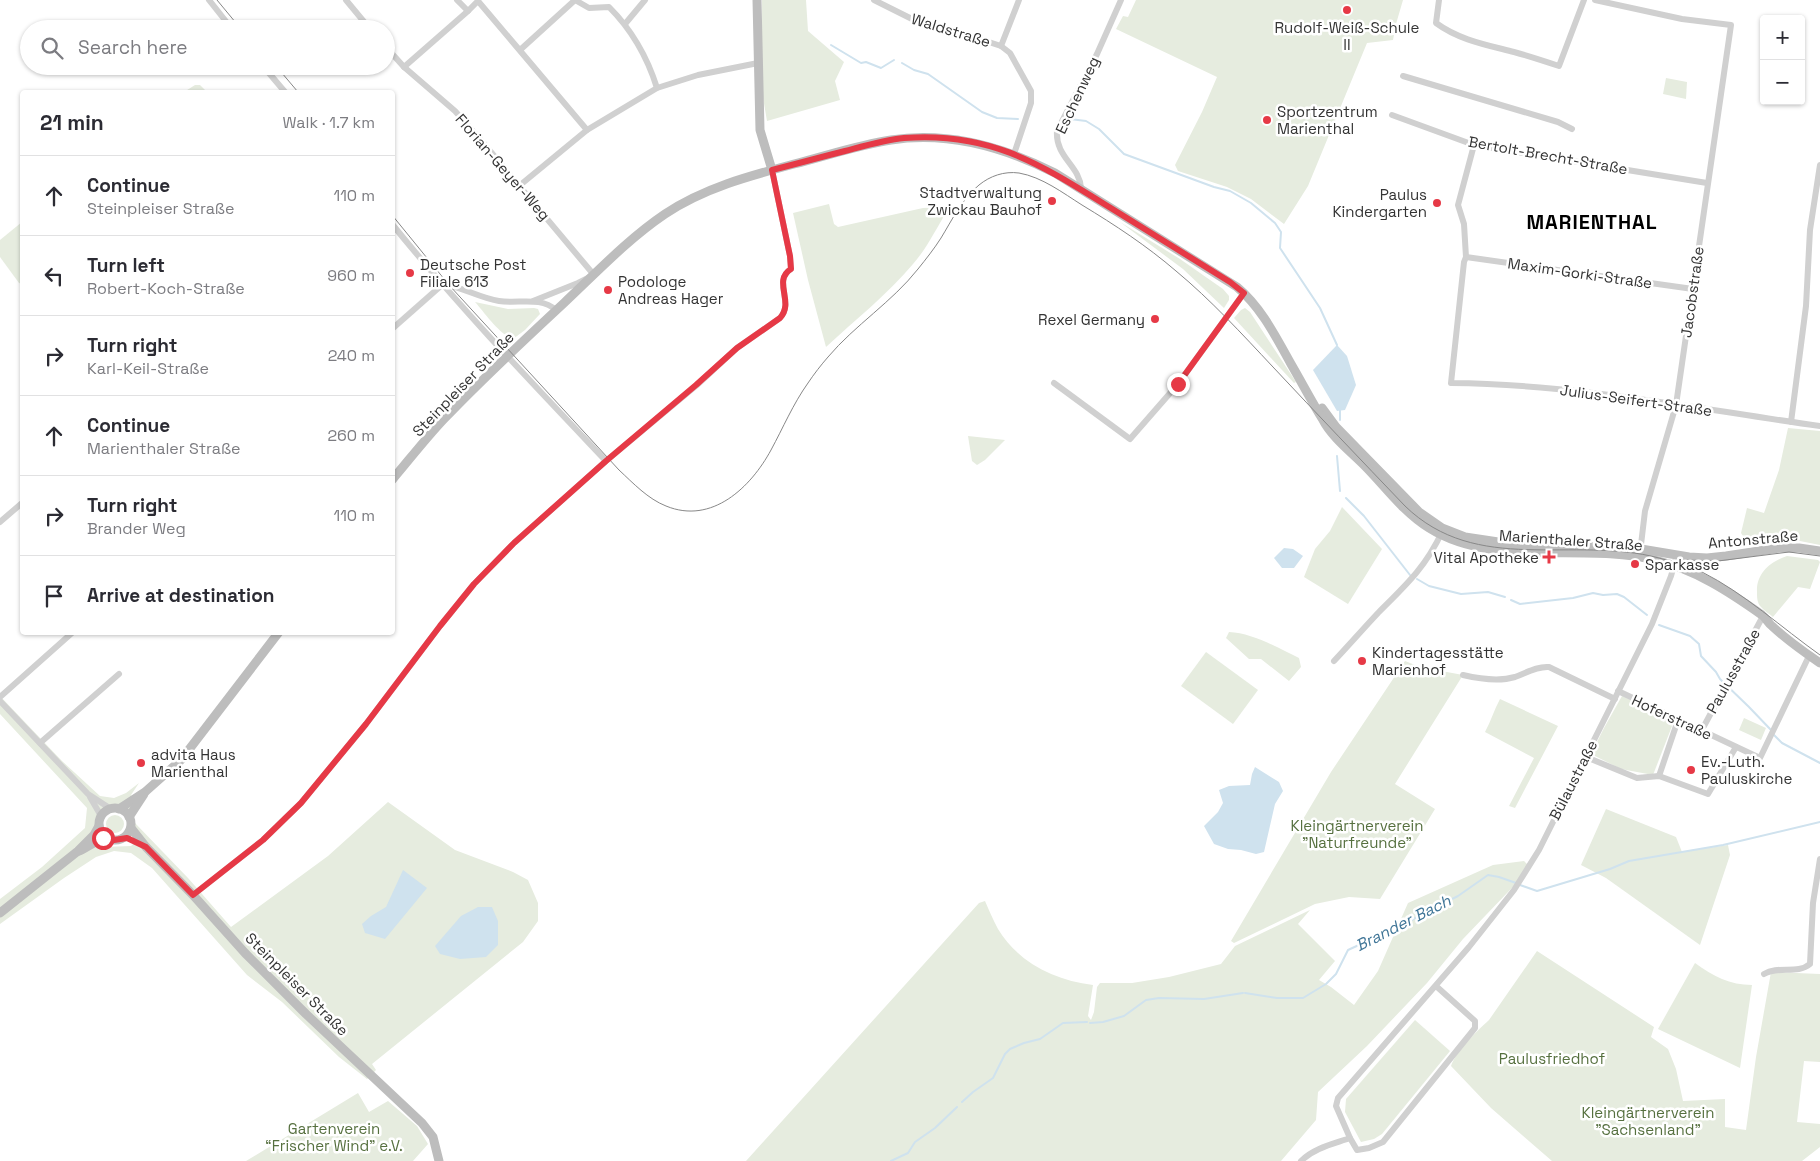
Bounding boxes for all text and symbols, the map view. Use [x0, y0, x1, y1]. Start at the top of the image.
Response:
marker: Rudolf-Weiß-Schule II [1341, 4, 1353, 16]
street label: Waldstraße [909, 9, 993, 51]
map controls [1760, 15, 1805, 105]
button: + [1760, 15, 1805, 60]
place label: Rudolf-Weiß-Schule II [1275, 18, 1420, 54]
search box [20, 20, 395, 75]
icon: search [38, 34, 66, 62]
text: Search here [78, 35, 188, 60]
street label: Eschenweg [1051, 53, 1103, 137]
button: − [1760, 60, 1805, 105]
place label: Sportzentrum Marienthal [1277, 102, 1378, 138]
text: 21 min [40, 109, 104, 136]
street label: Florian-Geyer-Weg [451, 110, 555, 224]
text: Walk · 1.7 km [283, 112, 375, 133]
marker: Sportzentrum Marienthal [1261, 114, 1273, 126]
street label: Bertolt-Brecht-Straße [1467, 132, 1629, 178]
text: Continue [87, 173, 170, 198]
icon: ahead [40, 182, 68, 210]
place label: Stadtverwaltung Zwickau Bauhof [920, 183, 1042, 219]
text: 110 m [333, 185, 375, 206]
place label: Paulus Kindergarten [1332, 185, 1427, 221]
marker: Stadtverwaltung Zwickau Bauhof [1046, 195, 1058, 207]
marker: Paulus Kindergarten [1431, 197, 1443, 209]
text: Steinpleiser Straße [87, 198, 234, 219]
district label: MARIENTHAL [1526, 209, 1658, 235]
street label: Jacobstraße [1676, 245, 1708, 339]
text: Turn left [87, 253, 165, 278]
street label: Maxim-Gorki-Straße [1507, 253, 1654, 293]
place label: Deutsche Post Filiale 613 [420, 255, 526, 291]
icon: left [40, 262, 68, 290]
text: 960 m [327, 265, 375, 286]
marker: Deutsche Post Filiale 613 [404, 267, 416, 279]
place label: Podologe Andreas Hager [618, 272, 724, 308]
text: Robert-Koch-Straße [87, 278, 245, 299]
marker: Podologe Andreas Hager [602, 284, 614, 296]
place label: Rexel Germany [1038, 310, 1145, 329]
marker: Rexel Germany [1149, 313, 1161, 325]
street label: Steinpleiser Straße [408, 328, 518, 440]
text: Turn right [87, 333, 177, 358]
icon: right [40, 342, 68, 370]
text: 240 m [328, 345, 375, 366]
text: Karl-Keil-Straße [87, 358, 209, 379]
route end [1167, 373, 1190, 396]
street label: Julius-Seifert-Straße [1559, 380, 1713, 420]
text: Continue [87, 413, 170, 438]
icon: ahead [40, 422, 68, 450]
text: 260 m [327, 425, 375, 446]
text: Marienthaler Straße [87, 438, 241, 459]
text: Turn right [87, 493, 177, 518]
icon: right [40, 502, 68, 530]
text: 110 m [333, 505, 375, 526]
text: Brander Weg [87, 518, 186, 539]
street label: Marienthaler Straße [1499, 526, 1644, 555]
street label: Antonstraße [1707, 526, 1799, 552]
place label: Vital Apotheke [1434, 548, 1539, 567]
marker: Vital Apotheke [1543, 551, 1555, 563]
place label: Sparkasse [1645, 555, 1719, 574]
marker: Sparkasse [1629, 558, 1641, 570]
icon: arrive [40, 582, 68, 610]
text: Arrive at destination [87, 583, 275, 608]
street label: Paulusstraße [1702, 625, 1764, 717]
place label: Kindertagesstätte Marienhof [1372, 643, 1504, 679]
marker: Kindertagesstätte Marienhof [1356, 655, 1368, 667]
street label: Hoferstraße [1629, 690, 1715, 744]
street label: Bülaustraße [1545, 737, 1601, 823]
place label: advita Haus Marienthal [151, 745, 236, 781]
place label: Ev.-Luth. Pauluskirche [1701, 752, 1793, 788]
marker: advita Haus Marienthal [135, 757, 147, 769]
marker: Ev.-Luth. Pauluskirche [1685, 764, 1697, 776]
park label: Kleingärtnerverein "Naturfreunde" [1291, 816, 1423, 852]
route start [92, 827, 115, 850]
water label: Brander Bach [1352, 889, 1455, 956]
street label: Steinpleiser Straße [241, 928, 353, 1040]
park label: Paulusfriedhof [1499, 1049, 1606, 1068]
park label: Kleingärtnerverein "Sachsenland" [1582, 1103, 1714, 1139]
park label: Gartenverein “Frischer Wind” e.V. [265, 1119, 403, 1155]

